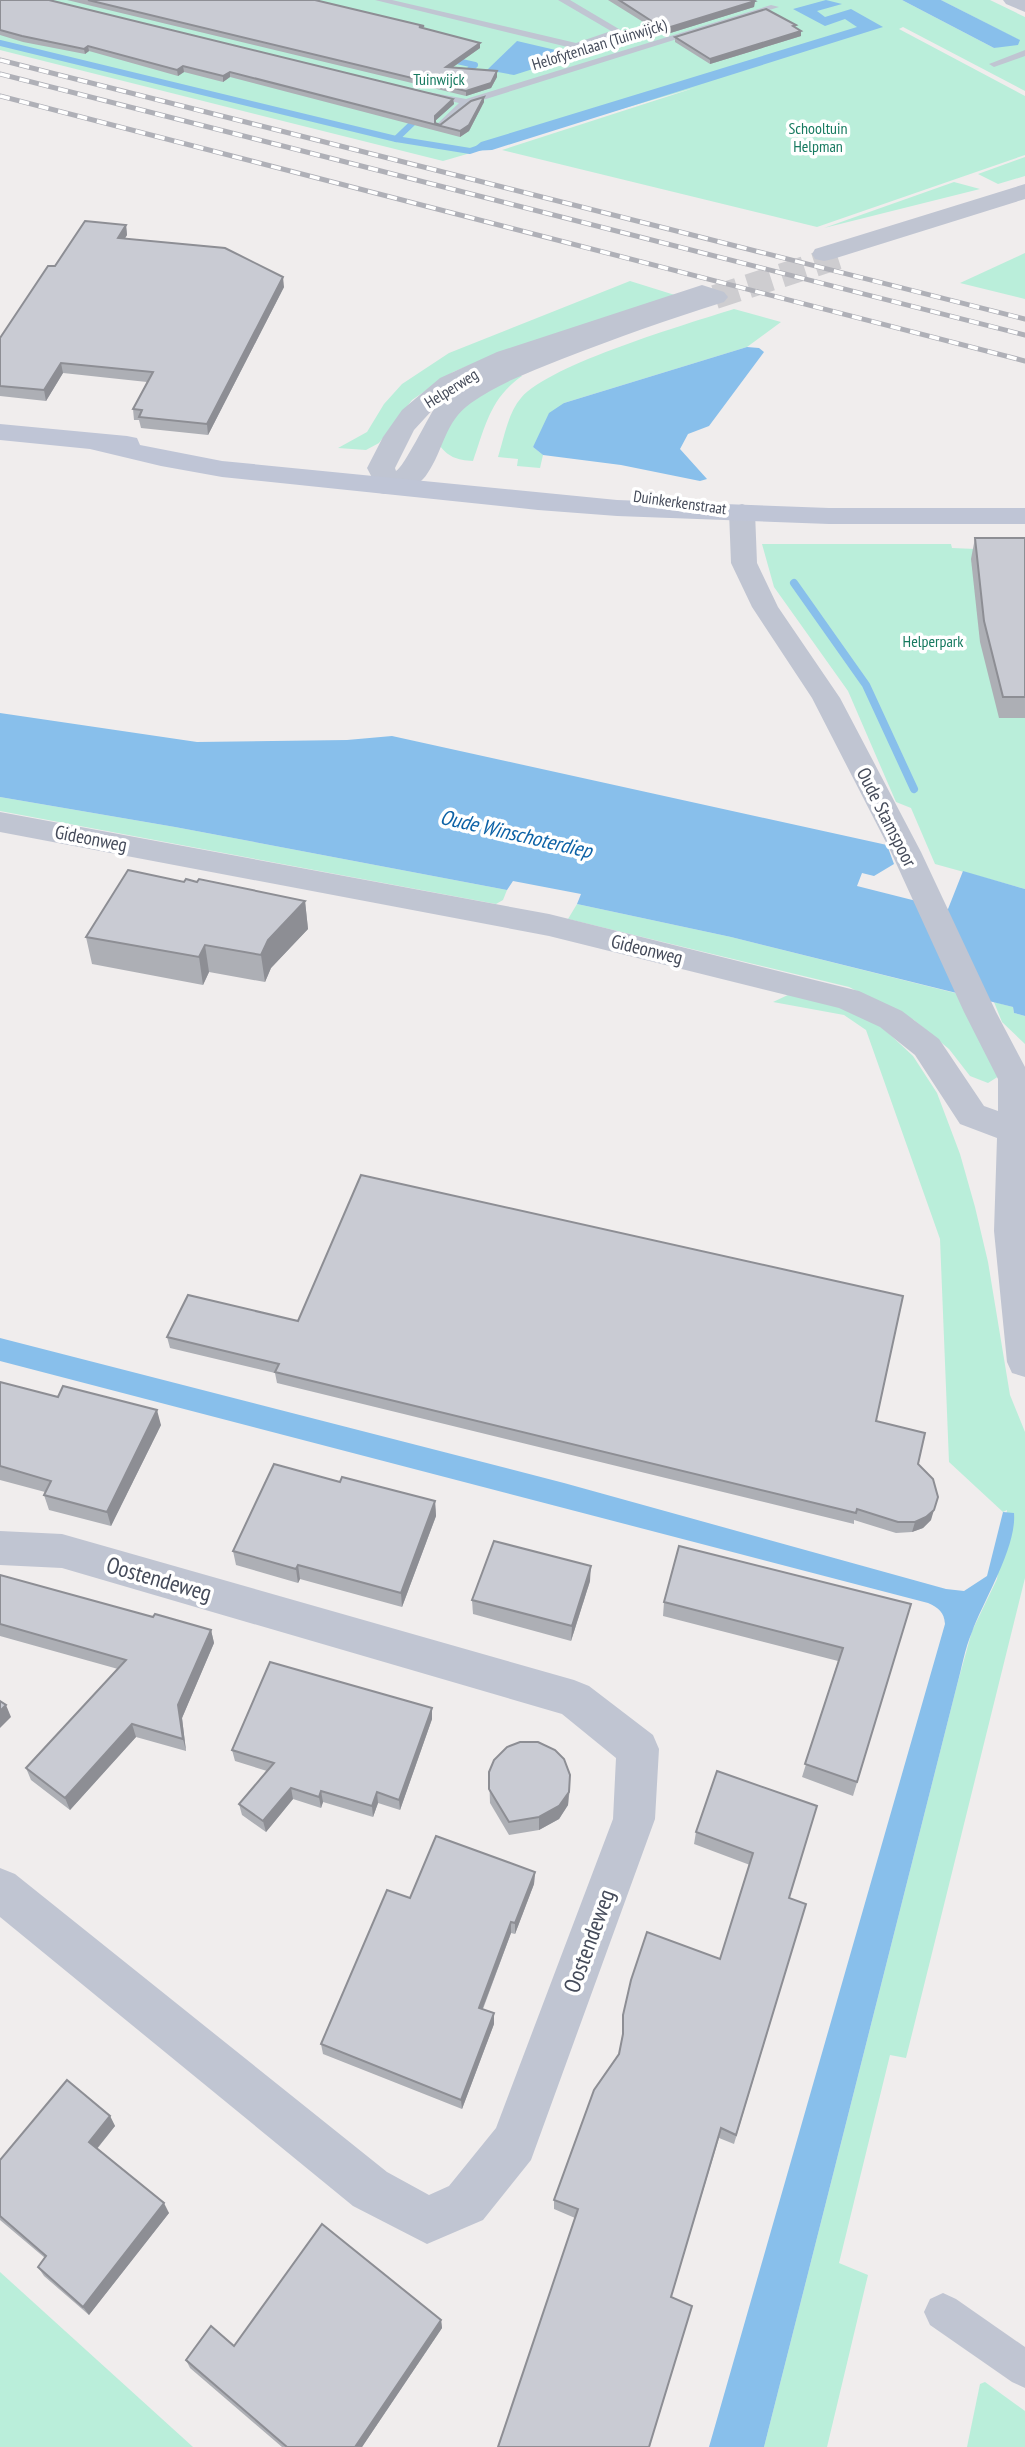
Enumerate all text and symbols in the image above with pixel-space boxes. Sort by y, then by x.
street label: Helofytenlaan (Tuinwijck) [529,14,669,74]
park label: Tuinwijck [413,69,466,89]
park label: Schooltuin Helpman [789,118,847,156]
street label: Helperweg [420,364,482,412]
street label: Duinkerkenstraat [632,486,729,519]
park label: Helperpark [903,631,964,651]
street label: Oude Stamspoor [852,763,923,871]
water label: Oude Winschoterdiep [438,803,596,864]
street label: Gideonweg [53,819,129,857]
street label: Gideonweg [609,929,685,969]
street label: Oostendeweg [103,1550,215,1607]
street label: Oostendeweg [556,1885,621,1997]

